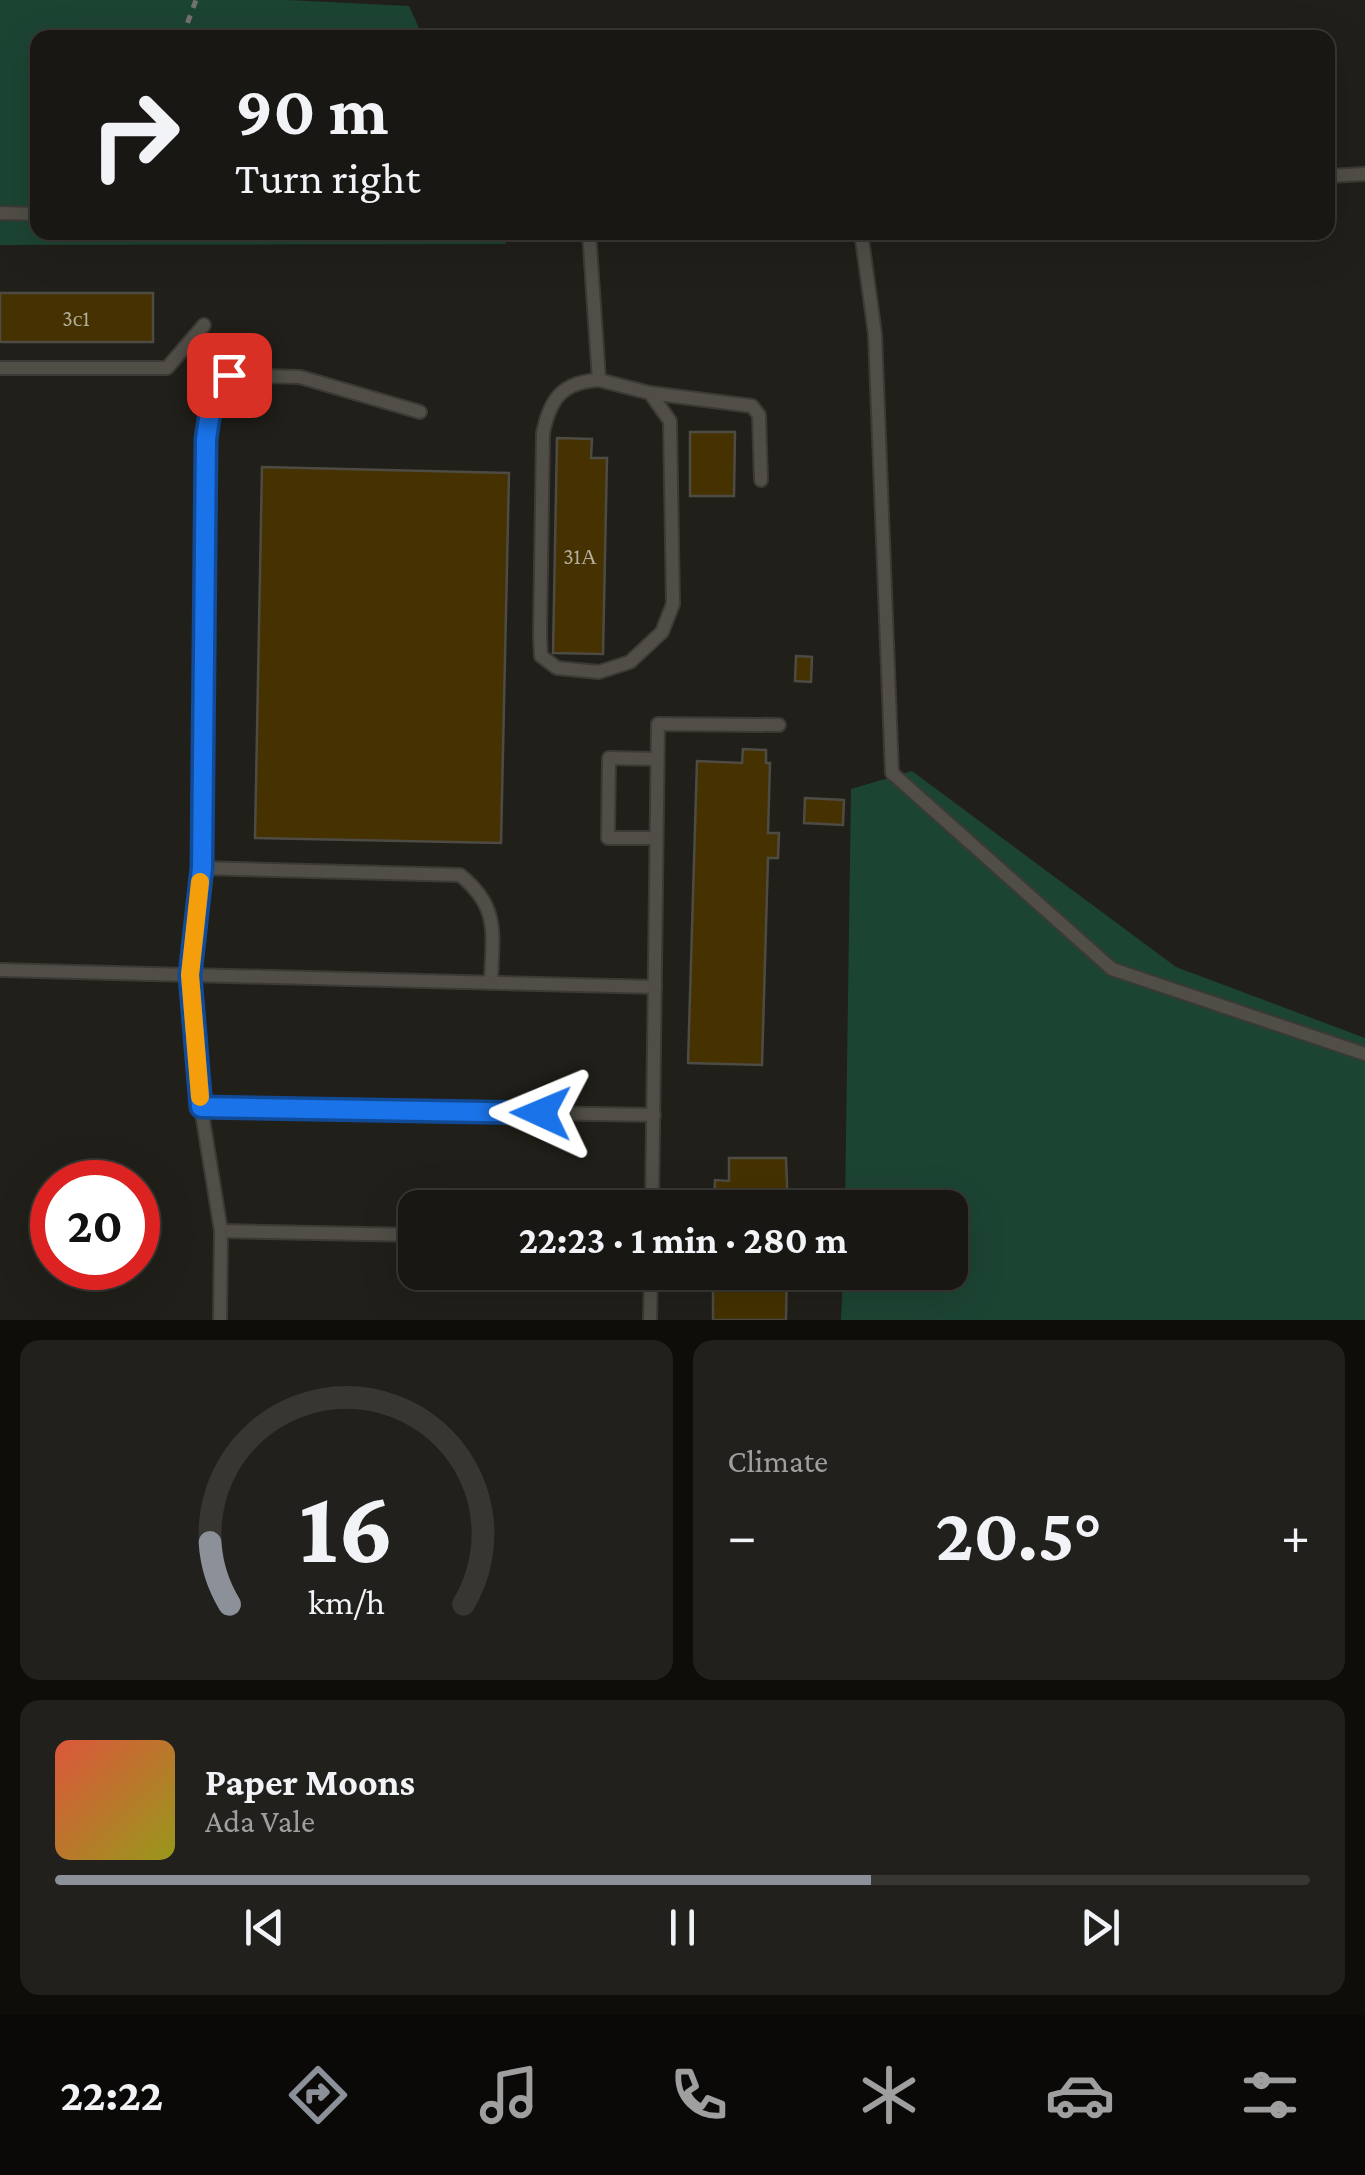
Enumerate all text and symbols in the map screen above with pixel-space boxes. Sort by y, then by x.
icon: right [70,70,200,200]
text: 90 m [235,71,388,149]
text: Turn right [235,153,420,203]
house number: 3с1 [62,306,90,331]
pin [187,333,272,418]
icon: arrive [202,348,257,403]
house number: 31А [563,544,597,569]
position arrow [489,1061,593,1165]
speed limit sign: 20 [30,1160,160,1290]
text: 22:23 · 1 min · 280 m [519,1219,847,1261]
text: Climate [728,1443,828,1479]
text: 16 [298,1469,394,1584]
text: 20.5° [935,1493,1102,1576]
text: − [728,1505,757,1566]
text: + [1281,1505,1310,1566]
text: km/h [308,1582,385,1622]
text: Paper Moons [205,1761,415,1803]
text: Ada Vale [205,1803,315,1839]
icon: previous [237,1900,292,1955]
icon: pause [655,1900,710,1955]
icon: next [1073,1900,1128,1955]
icon: directions [283,2060,353,2130]
icon: music [474,2060,544,2130]
icon: phone [664,2060,734,2130]
icon: climate [854,2060,924,2130]
icon: car [1045,2060,1115,2130]
icon: filters [1235,2060,1305,2130]
text: 22:22 [60,2070,163,2120]

